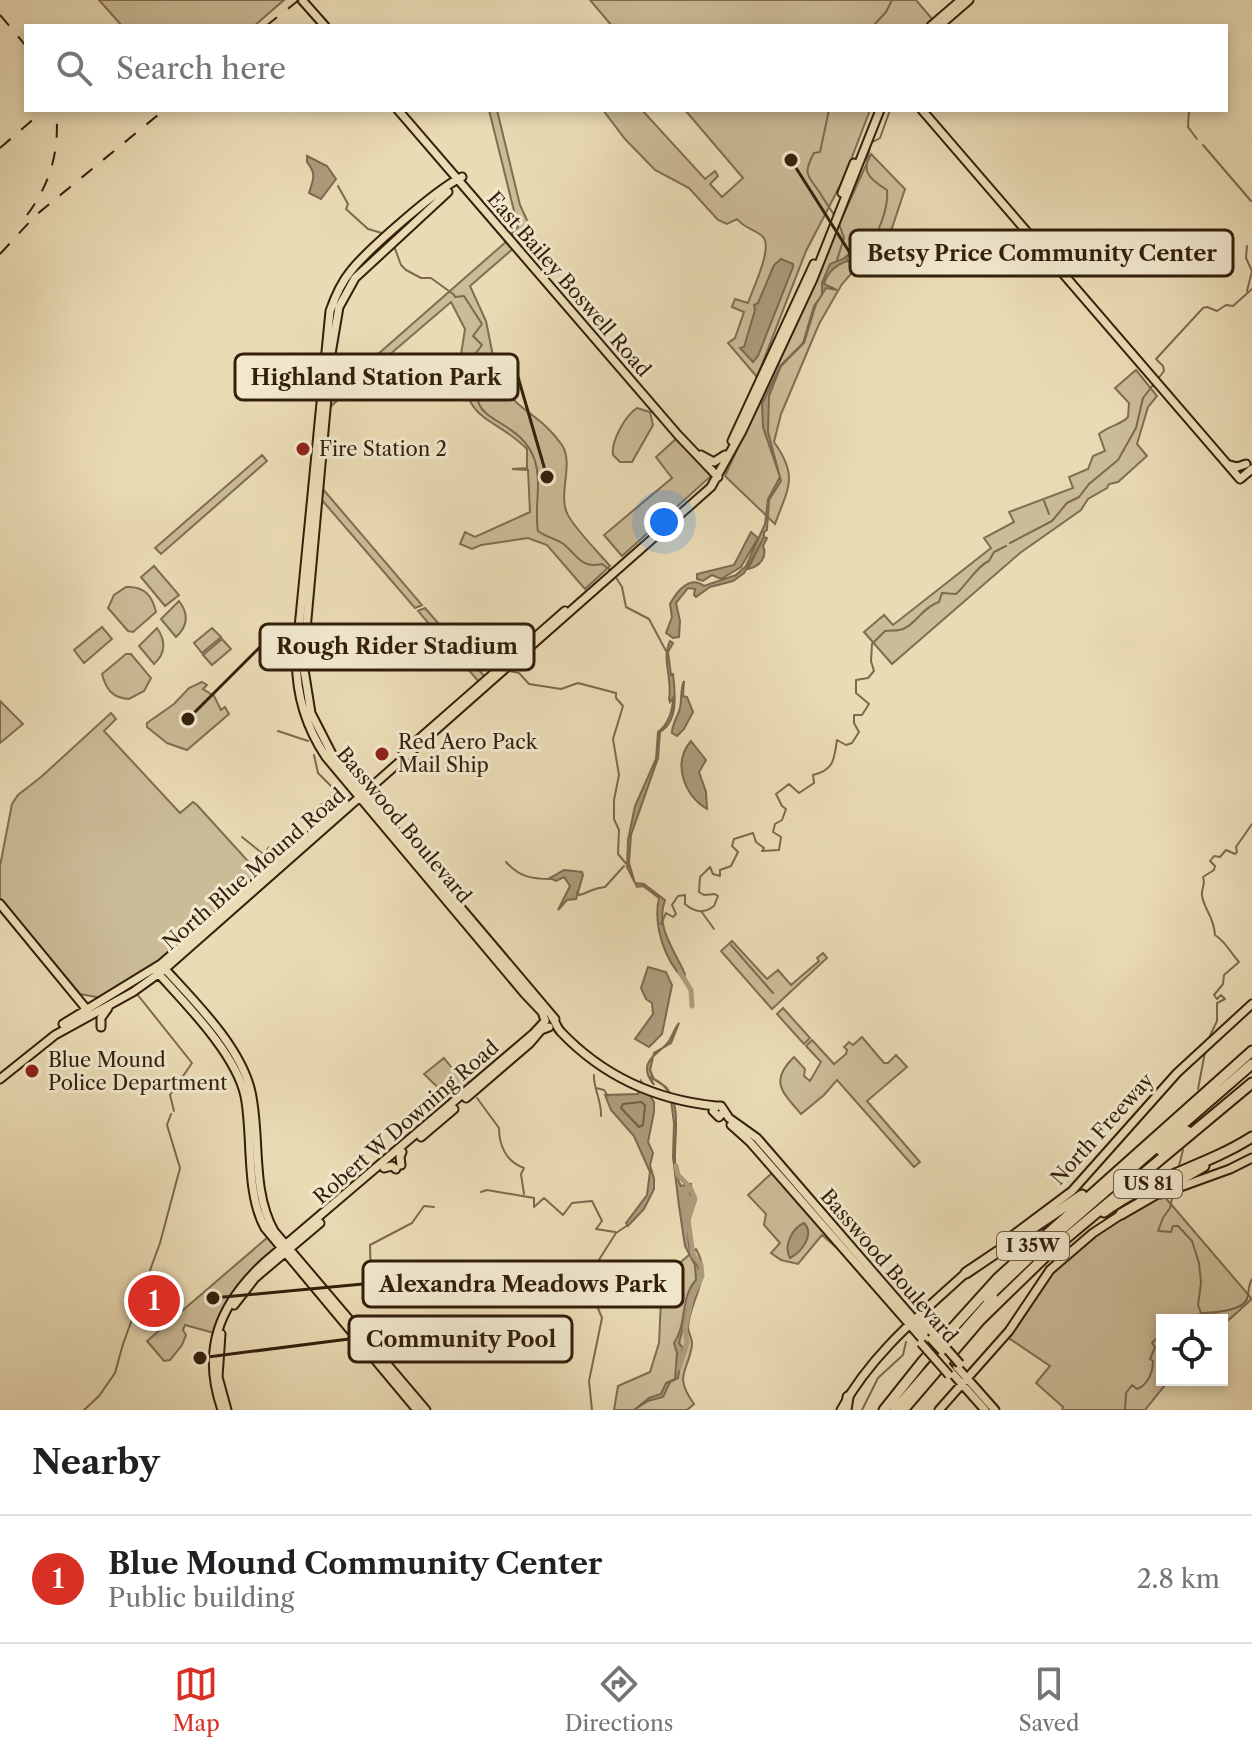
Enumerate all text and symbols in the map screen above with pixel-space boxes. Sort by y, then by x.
search box [24,24,1228,112]
icon: search [52,46,96,90]
text: Search here [116,50,286,87]
street label: East Bailey Boswell Road [482,187,656,381]
callout: Betsy Price Community Center [850,230,1233,276]
text: Betsy Price Community Center [867,240,1217,267]
callout: Highland Station Park [235,354,518,400]
text: Highland Station Park [250,364,502,391]
place label: Fire Station 2 [319,437,447,461]
marker: Fire Station 2 [294,440,312,458]
your location [644,502,684,542]
callout: Rough Rider Stadium [260,624,534,670]
text: Rough Rider Stadium [276,633,518,660]
place label: Red Aero Pack Mail Ship [398,730,539,777]
street label: Basswood Boulevard [332,742,476,908]
marker: Red Aero Pack Mail Ship [373,745,391,763]
street label: North Blue Mound Road [158,783,350,955]
street label: Robert W Downing Road [309,1035,503,1209]
place label: Blue Mound Police Department [48,1048,227,1095]
marker: Blue Mound Police Department [23,1062,41,1080]
street label: North Freeway [1046,1068,1159,1190]
road number: US 81 [1114,1170,1182,1198]
street label: Basswood Boulevard [816,1184,962,1348]
road number: I 35W [997,1232,1069,1260]
callout: Alexandra Meadows Park [363,1261,683,1307]
pin: 1 [128,1271,180,1331]
text: Alexandra Meadows Park [378,1271,668,1298]
map controls [1156,1314,1228,1386]
button: locate [1156,1314,1228,1386]
callout: Community Pool [349,1316,572,1362]
text: Community Pool [366,1326,556,1353]
text: Nearby [32,1441,160,1483]
text: Blue Mound Community Center [108,1545,603,1582]
text: 1 [52,1563,64,1595]
text: 2.8 km [1137,1563,1220,1595]
text: Public building [108,1582,294,1614]
tab: Map [172,1662,220,1737]
tab: Directions [565,1662,673,1737]
tab: Saved [1018,1662,1079,1737]

